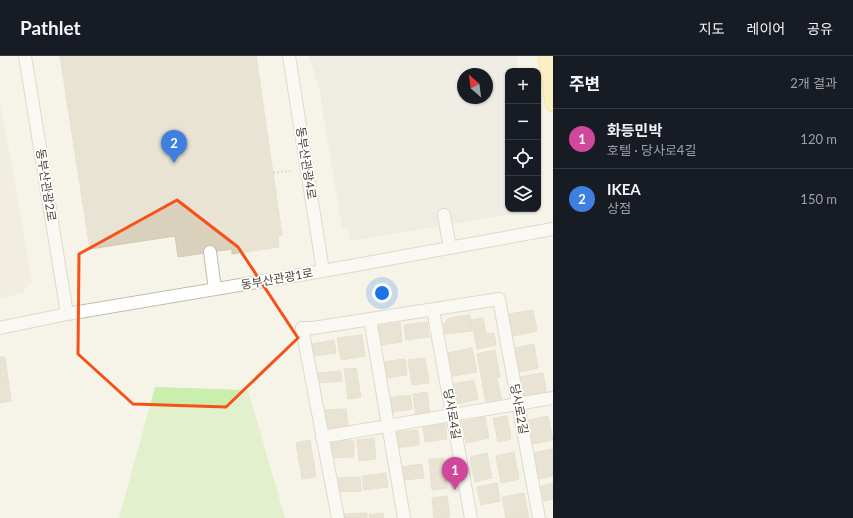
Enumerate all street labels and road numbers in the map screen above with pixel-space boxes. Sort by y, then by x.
street label: 동부산관광4로 [293,126,320,200]
street label: 동부산관광2로 [33,148,60,222]
street label: 동부산관광1로 [240,265,314,292]
street label: 당사로2길 [507,382,532,435]
street label: 당사로4길 [441,387,464,440]

